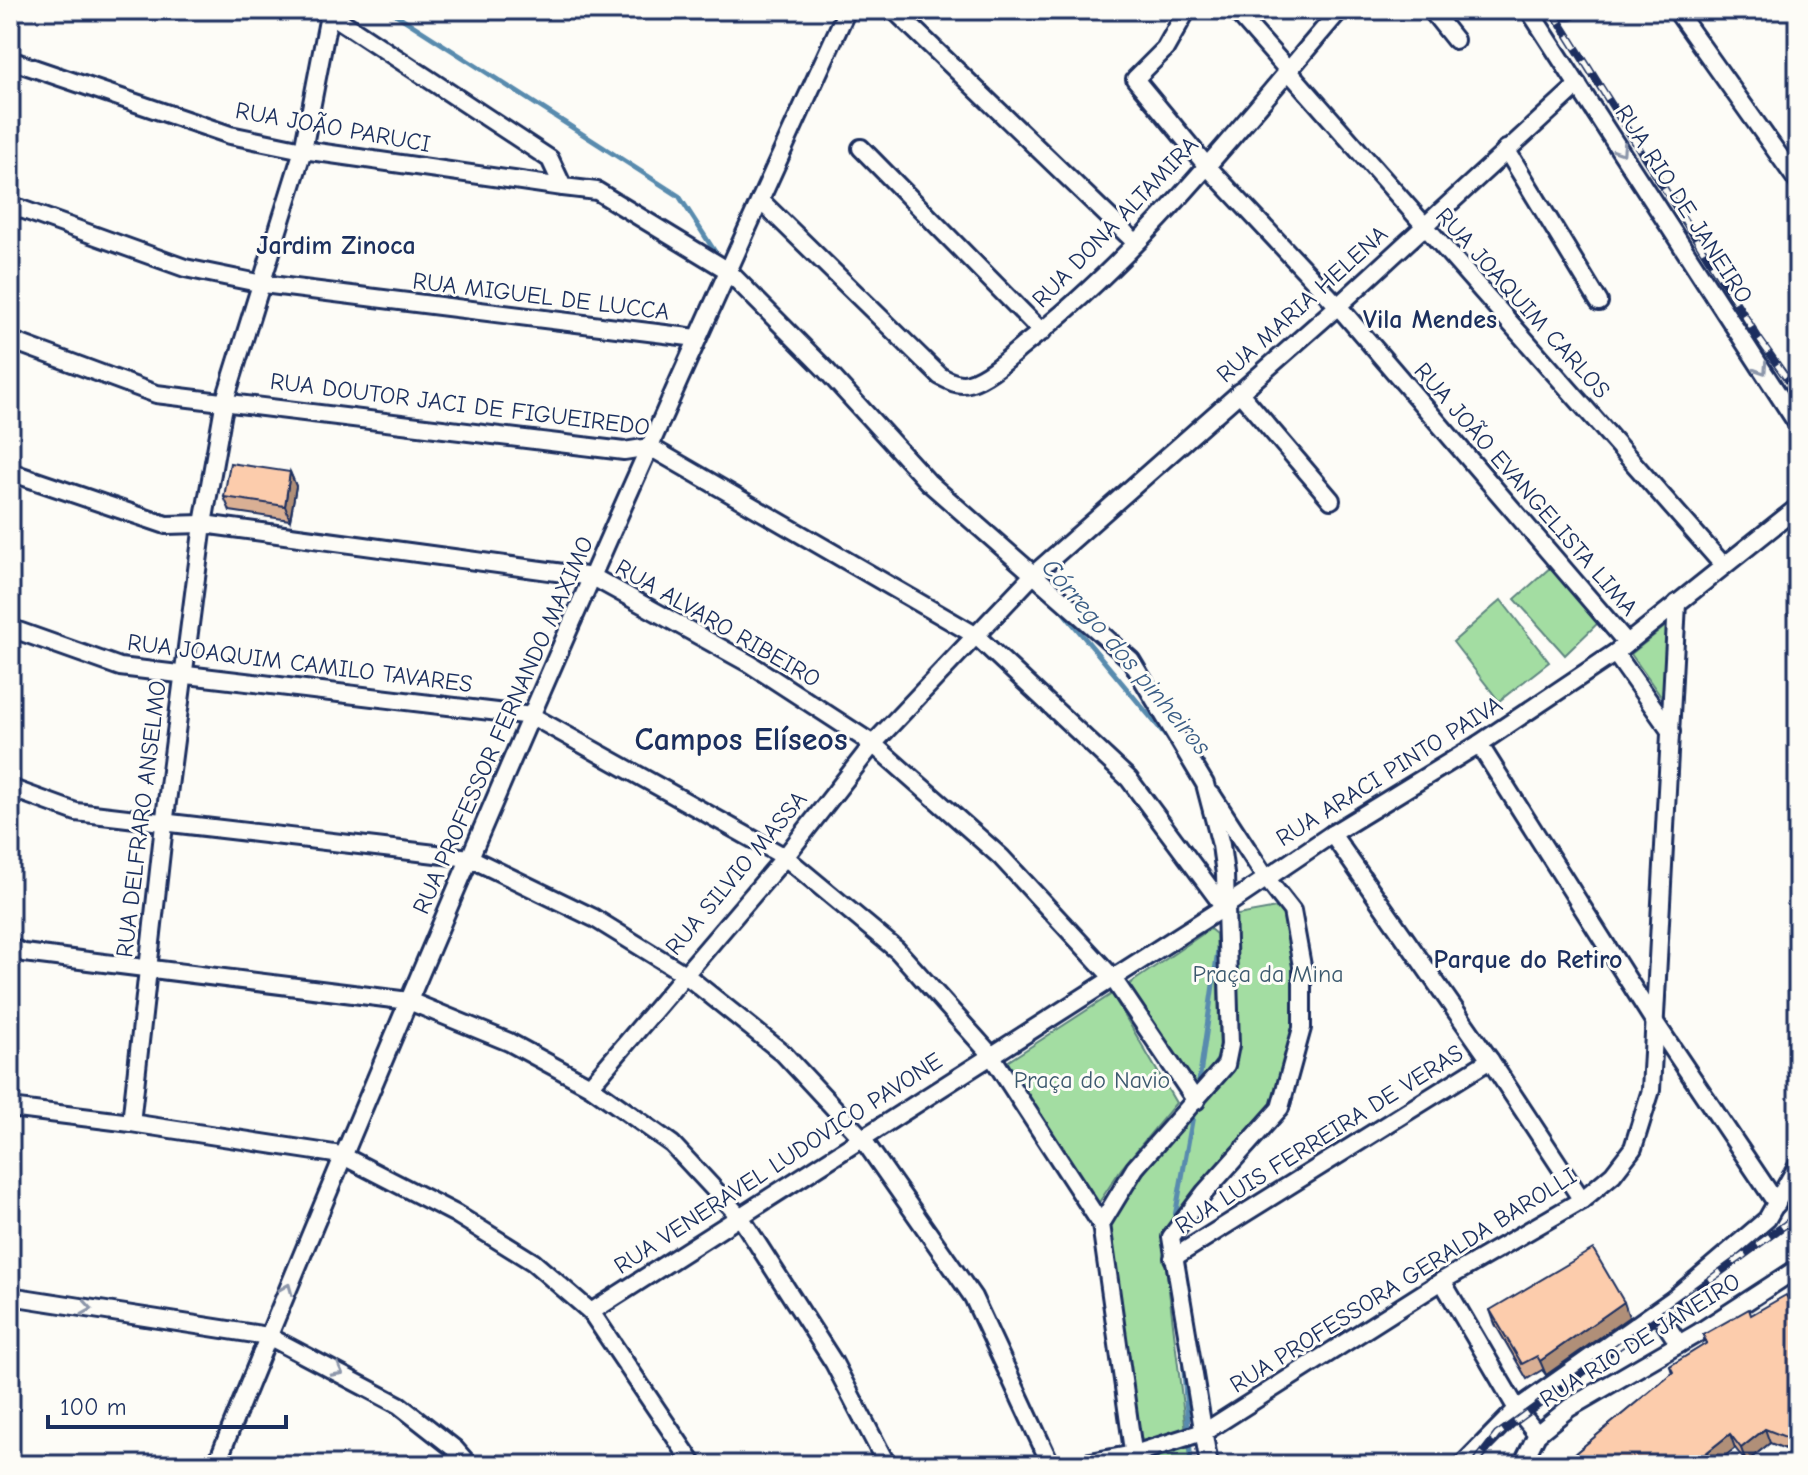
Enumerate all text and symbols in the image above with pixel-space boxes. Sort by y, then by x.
street label: RUA JOÃO PARUCI [233,96,433,158]
street label: RUA RIO DE JANEIRO [1609,100,1759,308]
street label: RUA DONA ALTAMIRA [1026,131,1204,313]
one-way arrow [1611,141,1626,156]
street label: RUA JOAQUIM CARLOS [1430,202,1616,404]
street label: RUA MARIA HELENA [1211,220,1393,388]
district label: Jardim Zinoca [256,231,416,261]
street label: RUA MIGUEL DE LUCCA [411,266,671,326]
district label: Vila Mendes [1363,305,1497,335]
street label: RUA JOÃO EVANGELISTA LIMA [1409,357,1644,621]
one-way arrow [1752,360,1767,374]
street label: RUA DOUTOR JACI DE FIGUEIREDO [268,367,652,441]
street label: RUA PROFESSOR FERNANDO MAXIMO [407,532,599,918]
street label: RUA ALVARO RIBEIRO [611,553,825,693]
water label: Córrego dos pinheiros [1035,553,1217,761]
street label: RUA JOAQUIM CAMILO TAVARES [126,628,474,698]
street label: RUA DELFRARO ANSELMO [110,679,172,959]
street label: RUA ARACI PINTO PAIVA [1271,690,1507,852]
district label: Campos Elíseos [635,721,848,758]
street label: RUA SILVIO MASSA [659,785,813,960]
district label: Parque do Retiro [1433,945,1623,975]
park label: Praça da Mina [1192,960,1344,988]
street label: RUA LUIS FERREIRA DE VERAS [1170,1038,1468,1240]
street label: RUA VENERAVEL LUDOVICO PAVONE [609,1046,947,1280]
park label: Praça do Navio [1014,1066,1170,1094]
street label: RUA PROFESSORA GERALDA BAROLLI [1225,1161,1581,1399]
street label: RUA RIO DE JANEIRO [1535,1267,1745,1413]
one-way arrow [277,1283,294,1297]
one-way arrow [80,1299,94,1316]
one-way arrow [329,1362,344,1377]
scale bar [48,1379,286,1429]
text: 100 m [60,1393,127,1421]

